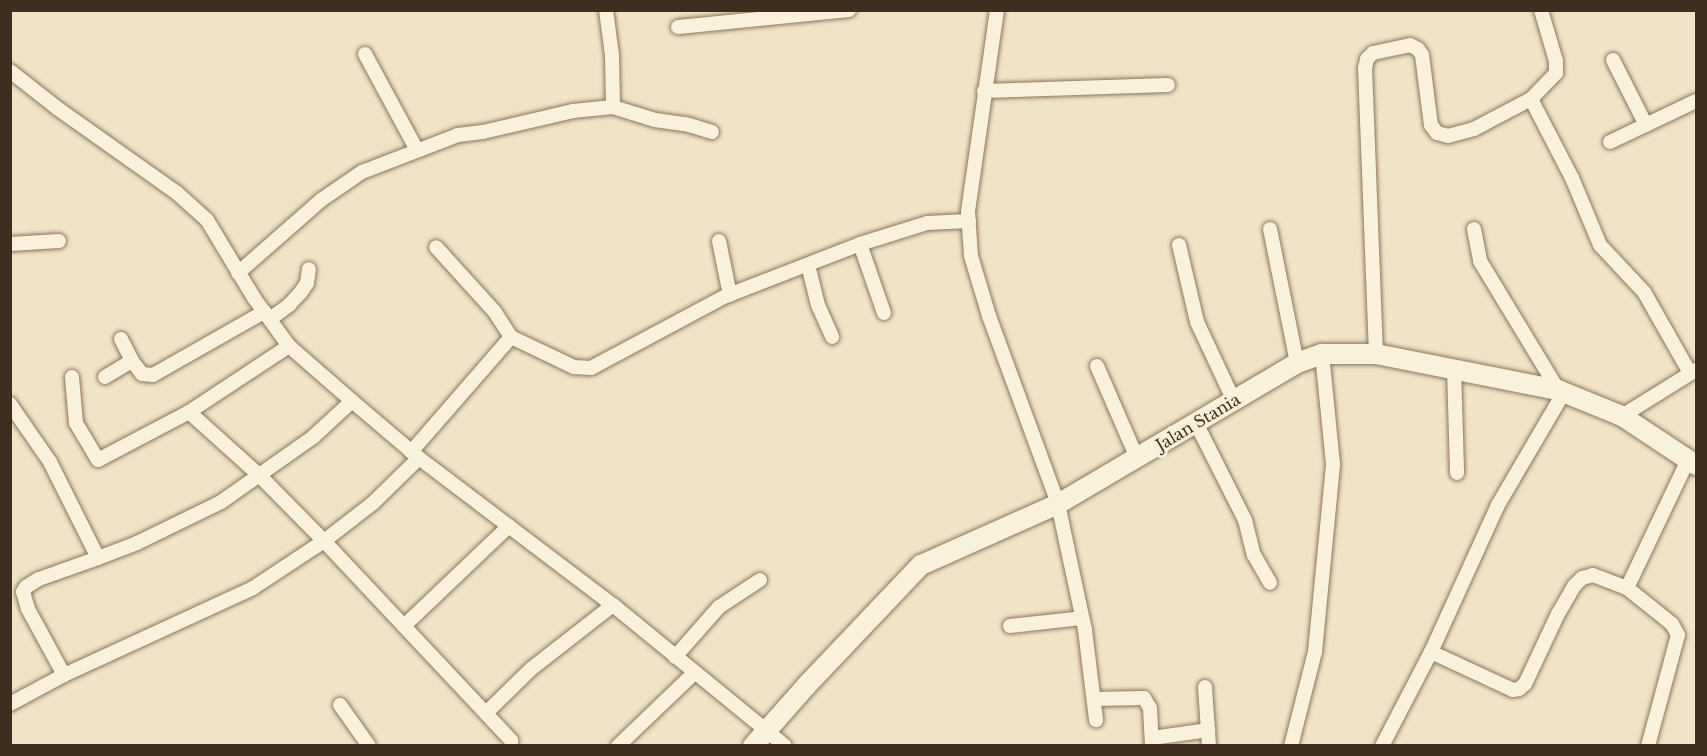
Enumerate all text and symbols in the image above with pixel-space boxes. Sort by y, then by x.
street label: Jalan Stania [1152,389,1244,455]

